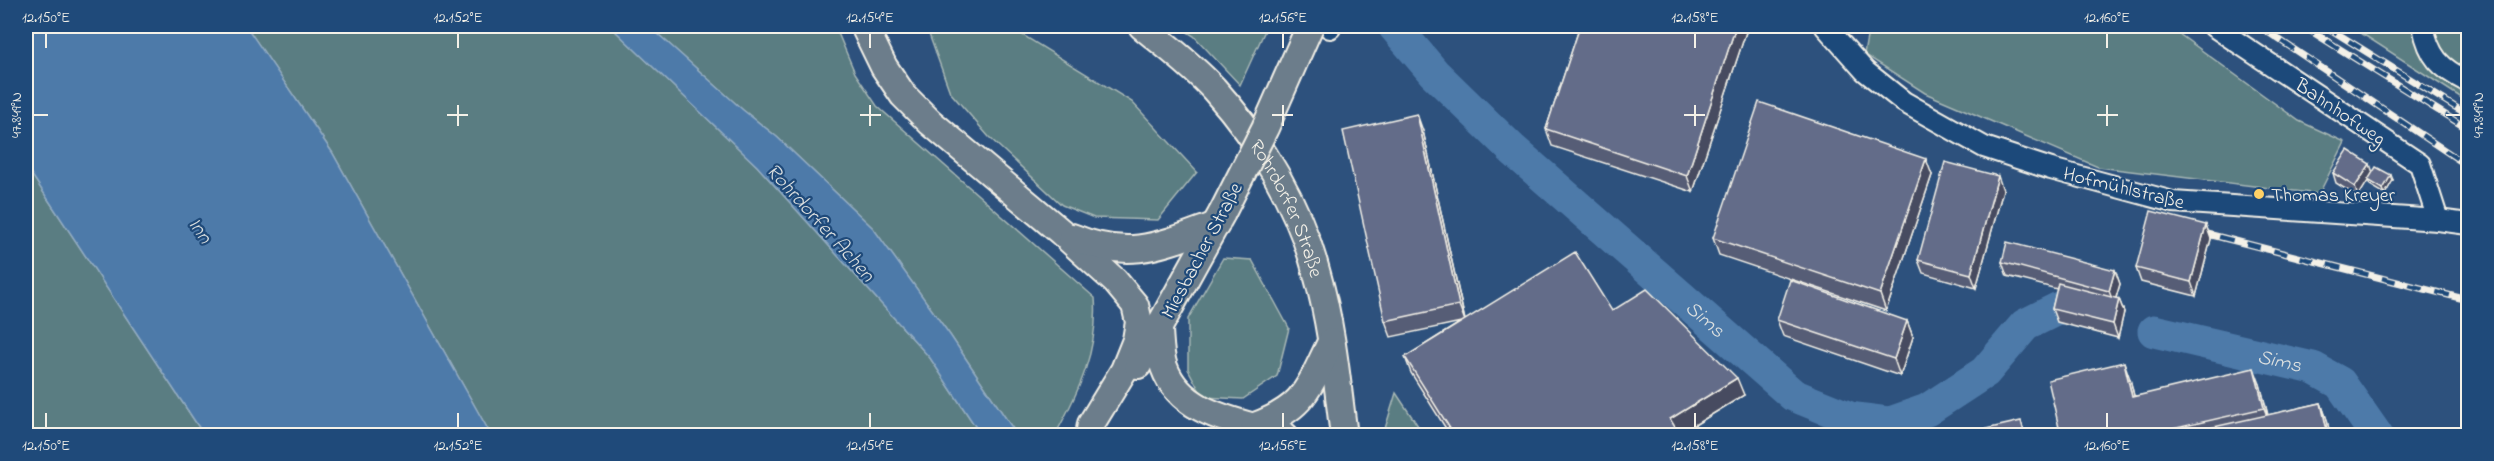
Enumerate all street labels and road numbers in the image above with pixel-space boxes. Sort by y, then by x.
street label: Bahnhofweg [2287,71,2391,155]
street label: Rohrdorfer Straße [1241,134,1329,281]
street label: Hofmühlstraße [2060,160,2187,218]
street label: Miesbacher Straße [1155,178,1251,325]

